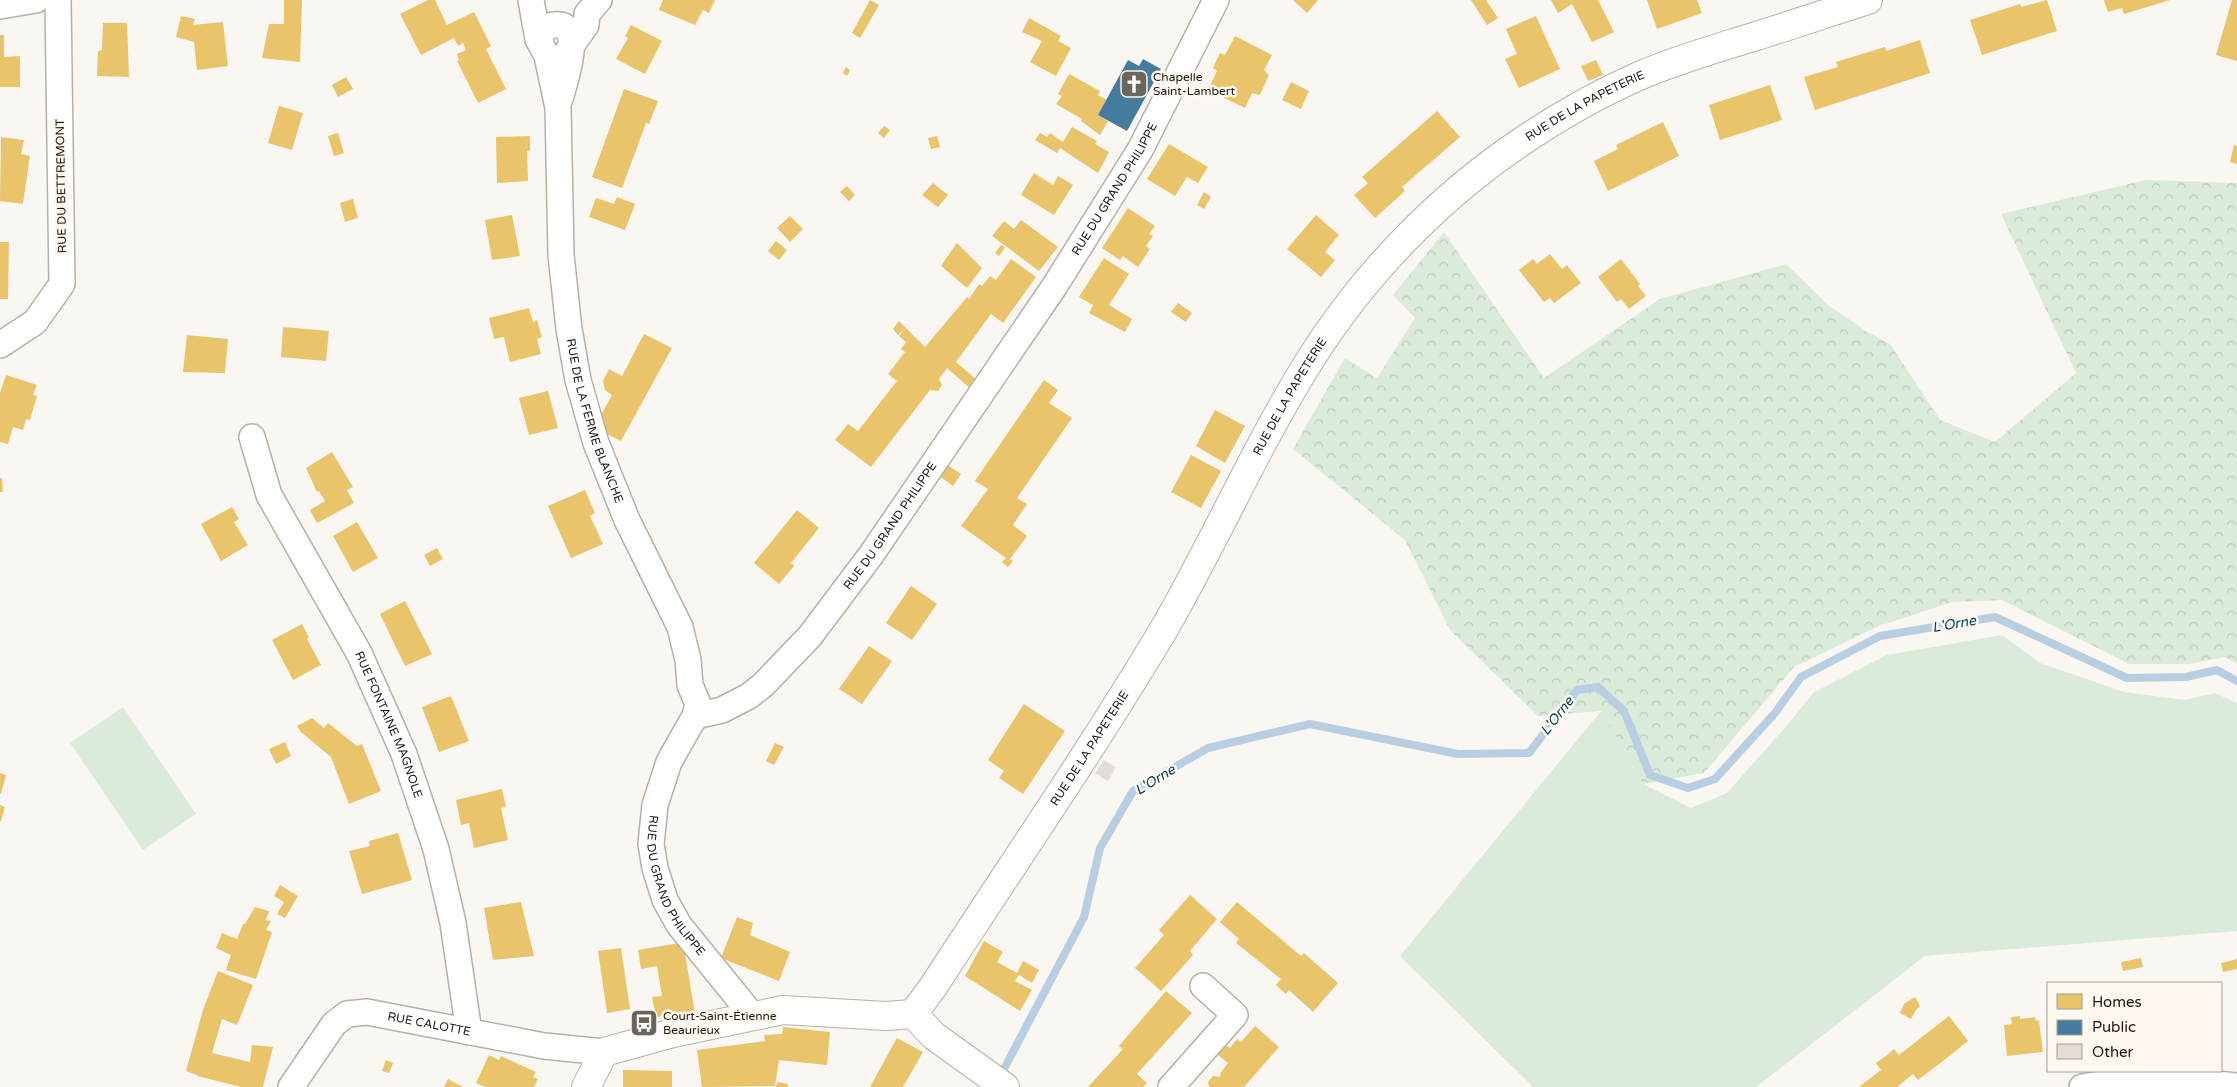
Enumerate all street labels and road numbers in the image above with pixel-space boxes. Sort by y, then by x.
street label: RUE DE LA PAPETERIE [1523,67,1647,144]
street label: RUE DU BETTREMONT [53,118,69,253]
street label: RUE DU GRAND PHILIPPE [1069,120,1160,258]
street label: RUE DE LA PAPETERIE [1250,335,1330,458]
street label: RUE DE LA FERME BLANCHE [564,337,627,505]
street label: RUE DU GRAND PHILIPPE [840,459,940,592]
street label: RUE FONTAINE MAGNOLE [352,649,425,800]
street label: RUE DE LA PAPETERIE [1047,688,1132,808]
street label: RUE DU GRAND PHILIPPE [644,815,708,959]
street label: RUE CALOTTE [386,1009,472,1039]

